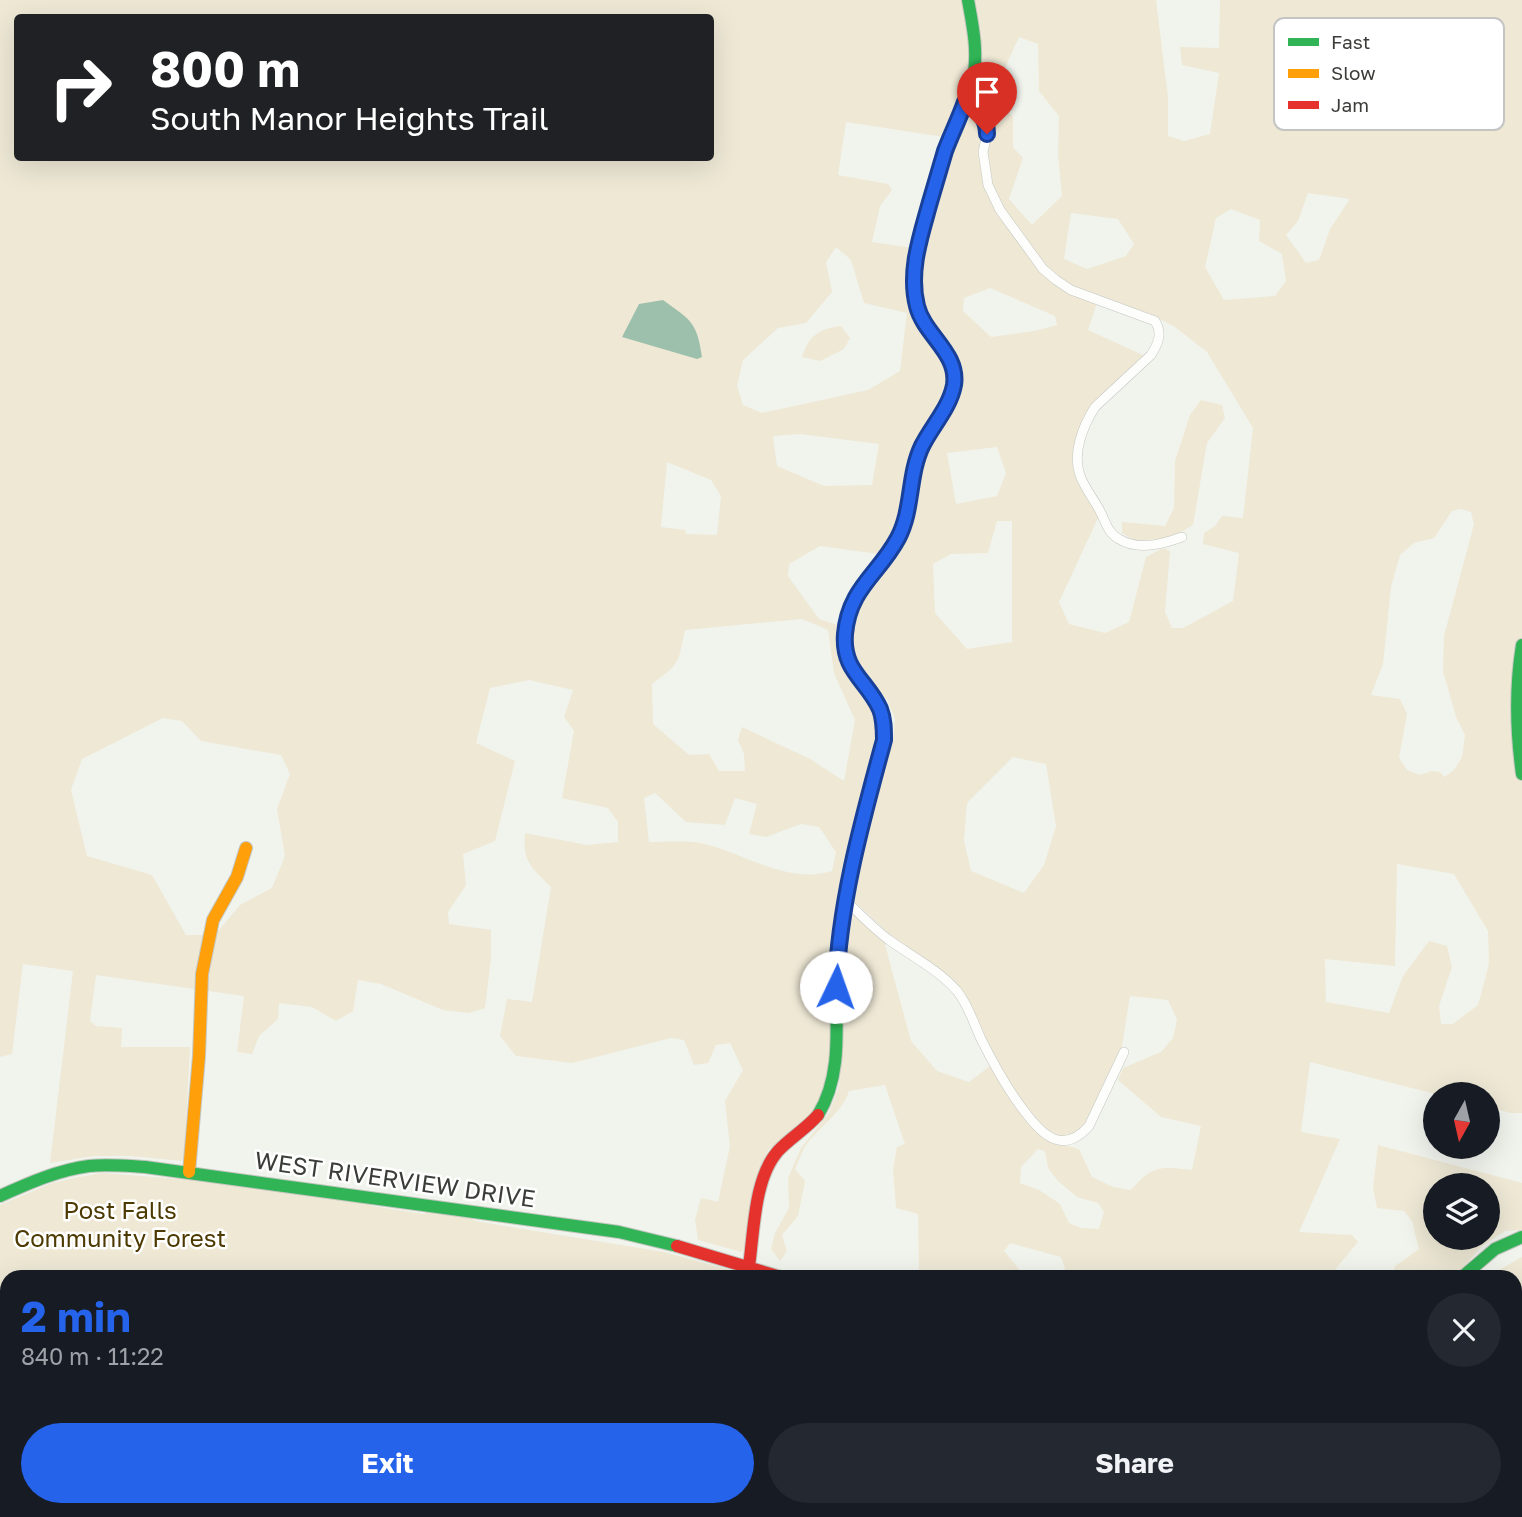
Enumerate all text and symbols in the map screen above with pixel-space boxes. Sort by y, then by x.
legend [1274,18,1504,130]
text: Fast [1331,30,1370,53]
text: 800 m [150,39,300,98]
icon: right [35,42,126,133]
text: Slow [1331,61,1376,84]
pin [957,62,1017,134]
icon: arrive [968,73,1006,111]
text: Jam [1331,93,1369,116]
text: South Manor Heights Trail [150,99,549,137]
position arrow [799,950,873,1024]
north arrow [1423,1082,1500,1158]
map controls [1423,1082,1500,1250]
street label: WEST RIVERVIEW DRIVE [253,1144,537,1213]
button: layers [1423,1173,1500,1250]
park label: Post Falls Community Forest [14,1195,226,1252]
text: 2 min [21,1291,131,1341]
button: close [1427,1293,1501,1367]
text: 840 m · 11:22 [21,1342,164,1370]
button: Exit [21,1423,754,1503]
button: Share [768,1423,1501,1503]

